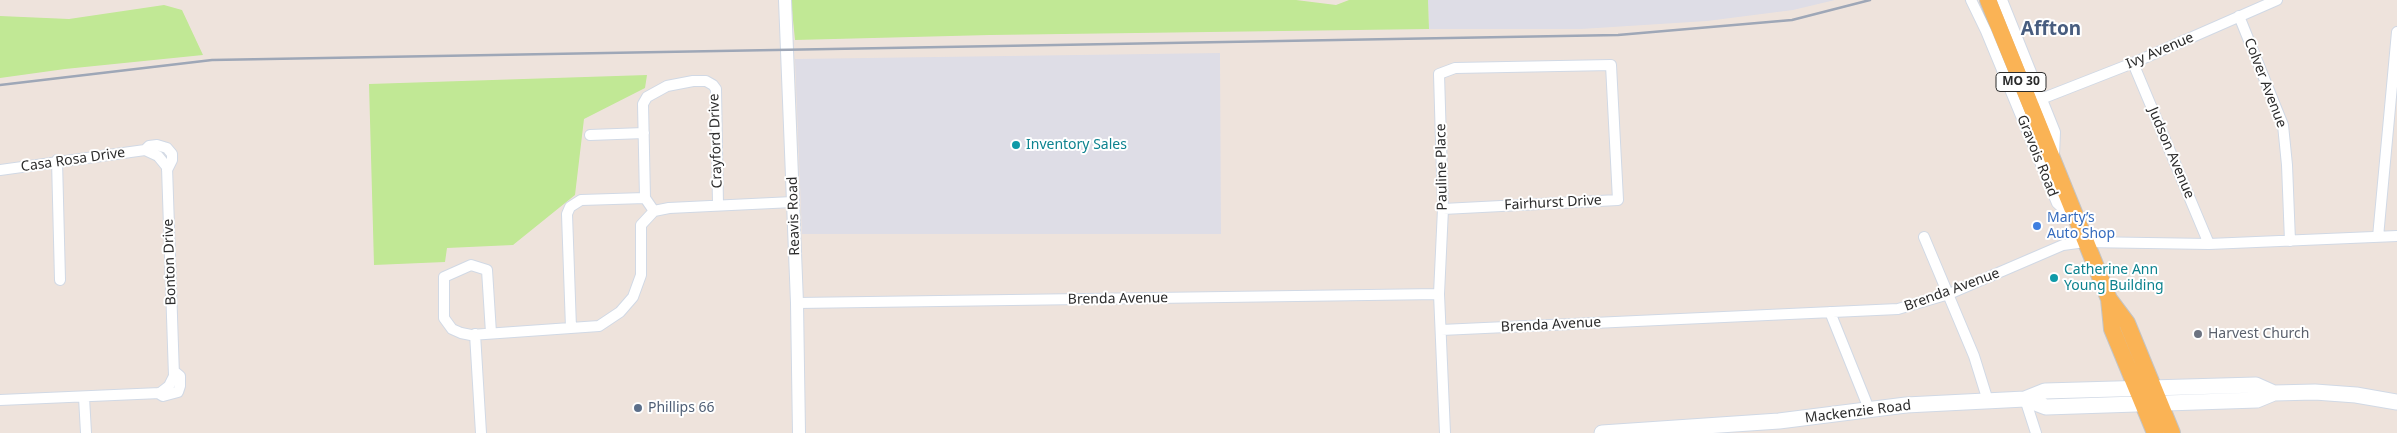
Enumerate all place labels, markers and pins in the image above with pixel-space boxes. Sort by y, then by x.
place label: Inventory Sales [1026,137,1127,153]
marker: Inventory Sales [1010,139,1022,151]
place label: Marty’s Auto Shop [2047,210,2115,242]
marker: Marty’s Auto Shop [2031,220,2043,232]
place label: Catherine Ann Young Building [2064,262,2164,294]
marker: Catherine Ann Young Building [2048,272,2060,284]
place label: Harvest Church [2208,326,2309,342]
marker: Harvest Church [2192,328,2204,340]
place label: Phillips 66 [648,400,715,416]
marker: Phillips 66 [632,402,644,414]

